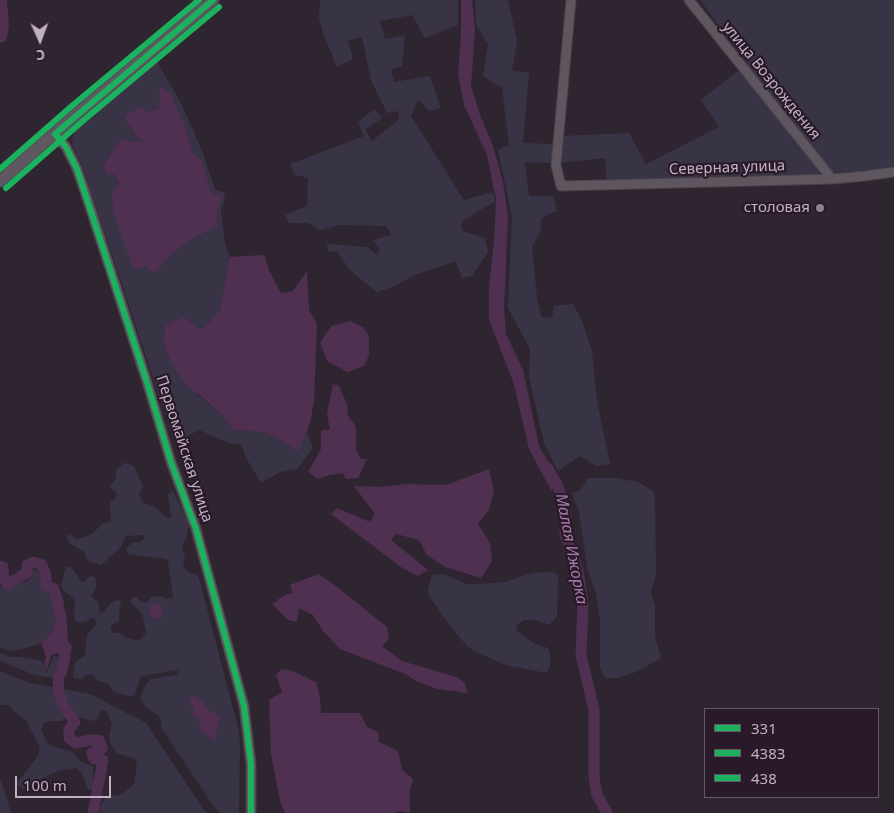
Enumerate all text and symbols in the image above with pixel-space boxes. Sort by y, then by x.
north arrow [15,15,65,65]
street label: улица Возрождения [718,19,824,143]
text: С [36,46,45,65]
street label: Северная улица [669,157,785,179]
place label: столовая [744,199,810,217]
marker: столовая [814,202,826,214]
street label: Первомайская улица [152,373,216,525]
water label: Малая Ижорка [551,492,591,606]
legend [704,708,879,798]
text: 331 [751,718,777,738]
text: 438З [751,743,785,763]
scale bar [18,766,114,798]
text: 438 [751,768,777,788]
text: 100 m [23,775,67,795]

